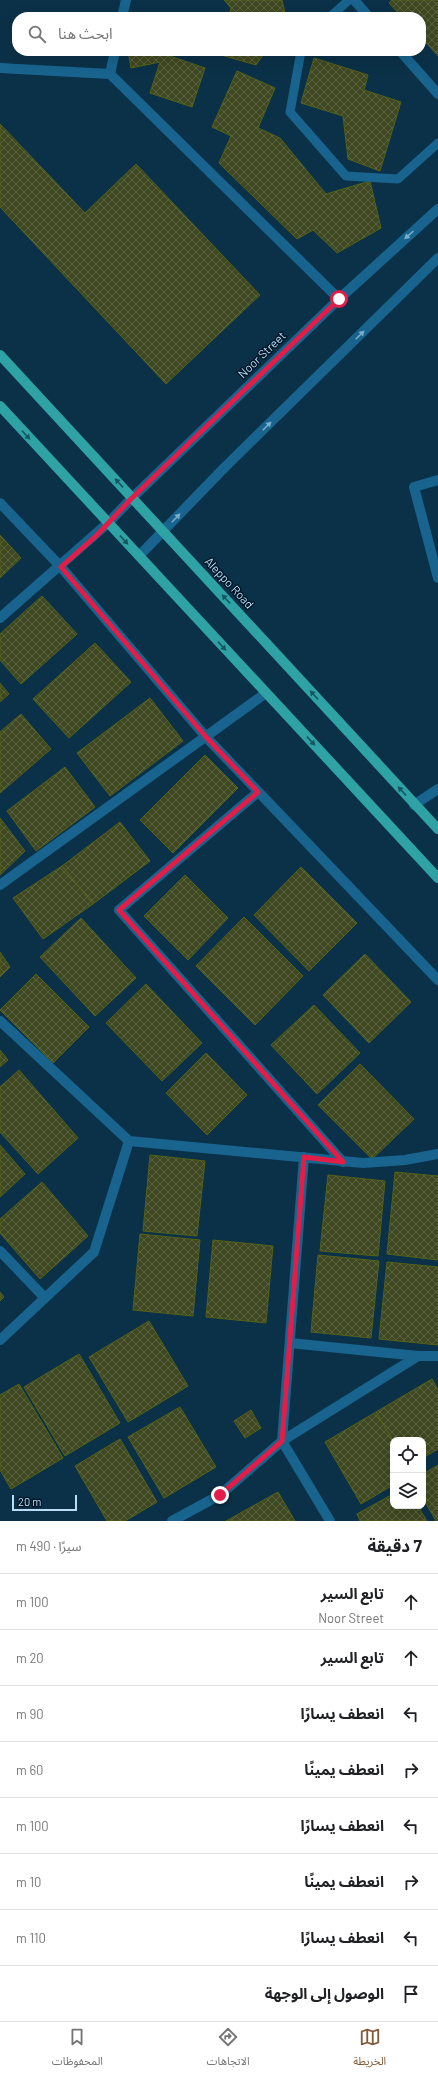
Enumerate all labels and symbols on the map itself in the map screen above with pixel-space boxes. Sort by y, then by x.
one-way arrow [404,231,414,240]
route start [330,290,348,308]
street label: Noor Street [235,328,288,380]
one-way arrow [355,330,365,339]
one-way arrow [262,421,272,431]
one-way arrow [22,430,31,440]
one-way arrow [114,478,124,488]
one-way arrow [171,513,180,523]
one-way arrow [120,535,129,546]
street label: Aleppo Road [202,554,257,611]
one-way arrow [221,594,231,604]
one-way arrow [218,641,227,651]
one-way arrow [309,690,318,700]
one-way arrow [306,736,315,746]
one-way arrow [397,786,406,796]
route end [211,1486,229,1504]
scale bar [12,1493,77,1512]

